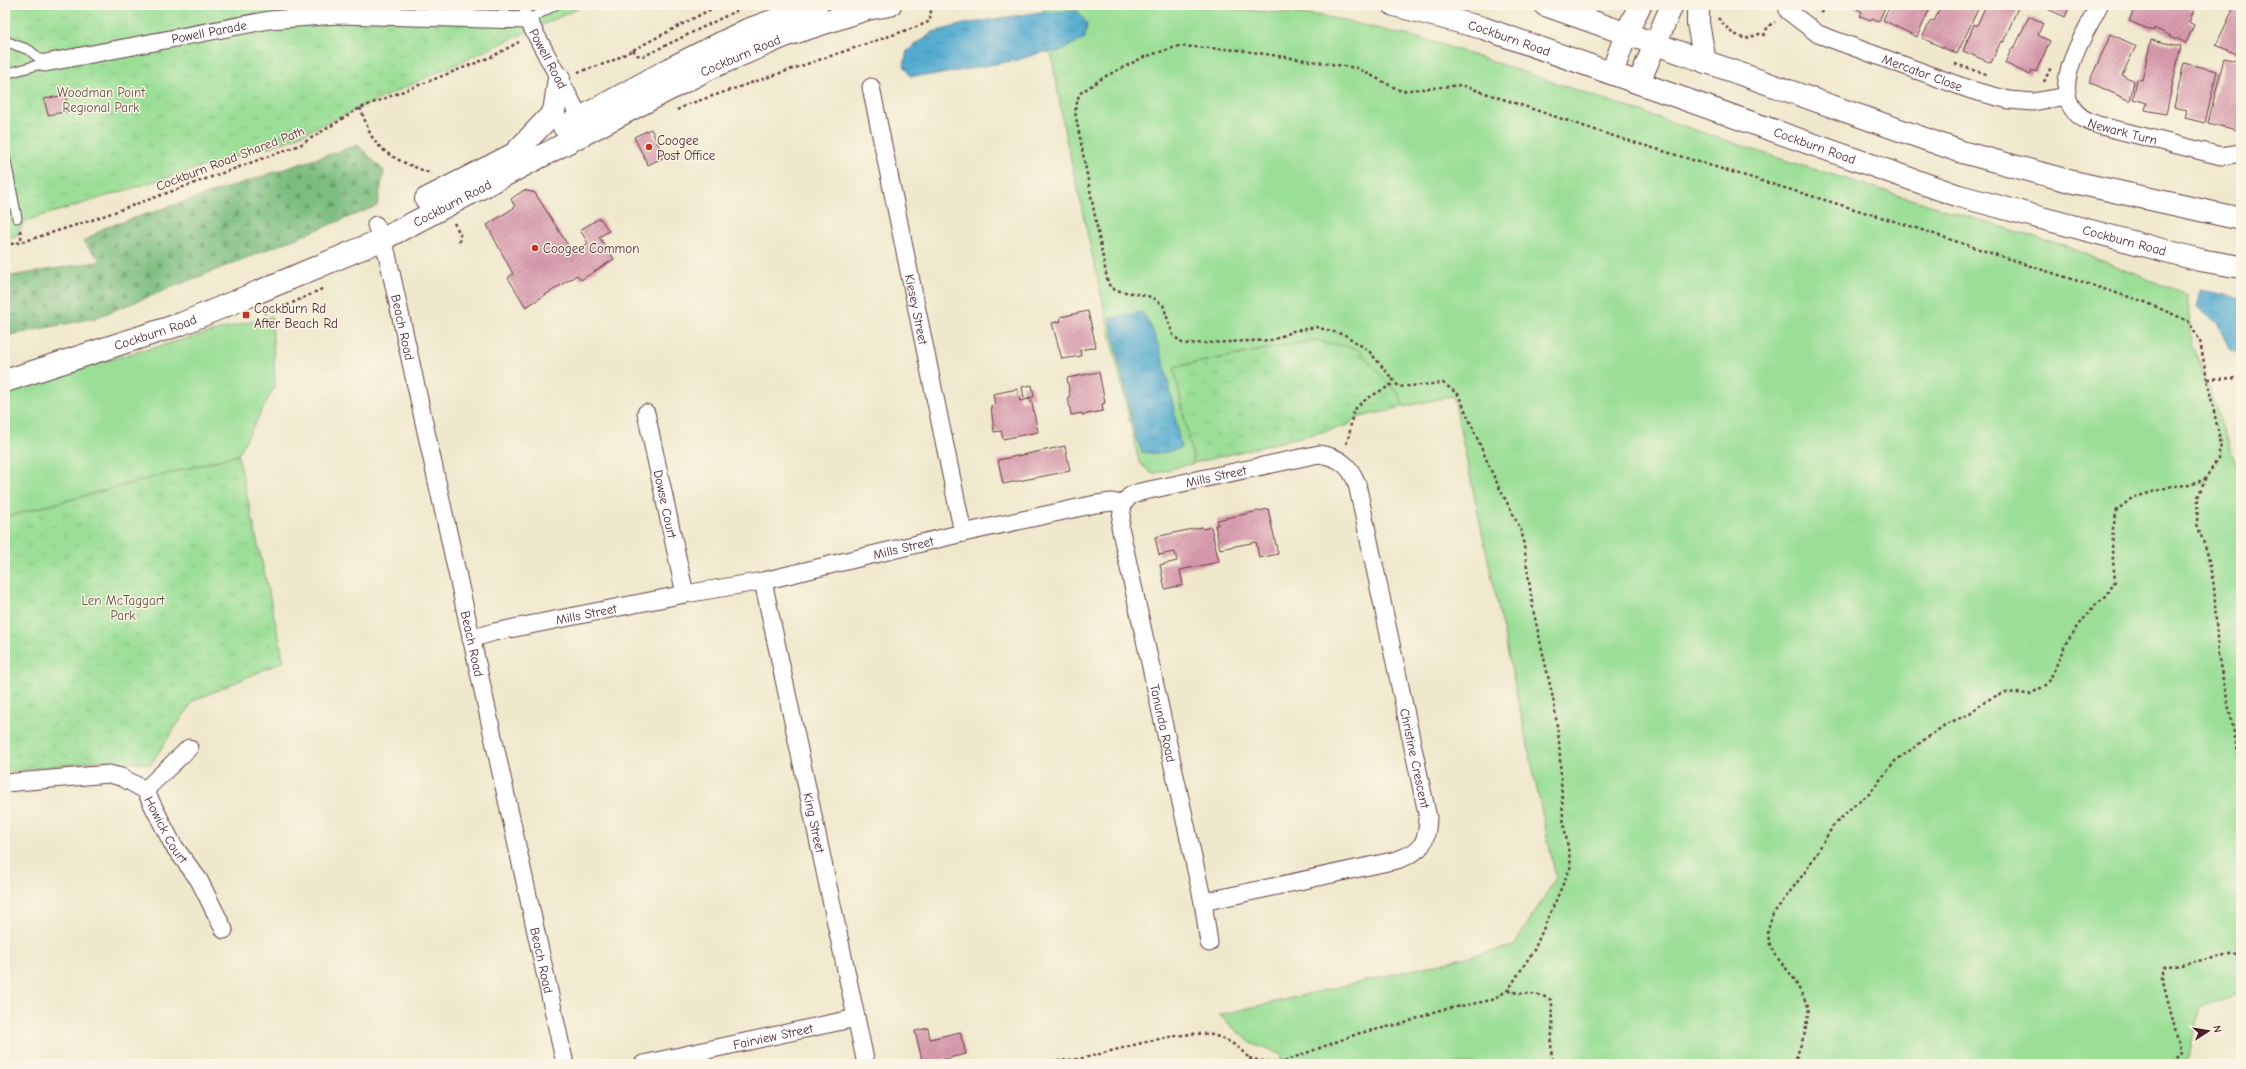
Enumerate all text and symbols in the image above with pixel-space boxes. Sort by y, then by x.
street label: Powell Parade [170,17,248,47]
street label: Cockburn Road [1467,18,1552,59]
street label: Powell Road [526,26,570,91]
street label: Cockburn Road [698,32,783,80]
street label: Mercator Close [1880,51,1965,94]
park label: Woodman Point Regional Park [57,85,146,115]
street label: Newark Turn [2086,115,2159,148]
street label: Cockburn Road Shared Path [154,123,307,194]
street label: Cockburn Road [1772,124,1858,167]
place label: Coogee Post Office [657,133,716,163]
marker: Coogee Post Office [644,142,654,152]
street label: Cockburn Road [411,177,494,230]
street label: Cockburn Road [2081,222,2168,259]
place label: Coogee Common [543,241,639,256]
marker: Coogee Common [530,243,540,253]
street label: Kiesey Street [902,273,931,347]
street label: Beach Road [388,293,417,362]
place label: Cockburn Rd After Beach Rd [254,301,338,331]
marker: Cockburn Rd After Beach Rd [241,310,251,320]
street label: Cockburn Road [112,311,199,353]
street label: Mills Street [1184,462,1249,490]
street label: Dowse Court [650,469,680,541]
street label: Mills Street [871,533,936,562]
park label: Len McTaggart Park [81,593,166,623]
street label: Mills Street [554,601,619,628]
street label: Beach Road [458,609,487,678]
street label: Tanunda Road [1147,683,1179,764]
street label: Christine Crescent [1397,707,1433,811]
street label: King Street [800,791,828,855]
street label: Howick Court [141,794,192,867]
street label: Beach Road [527,926,556,995]
north arrow [2188,1011,2228,1051]
street label: Fairview Street [732,1020,816,1052]
text: N [2210,1024,2224,1034]

